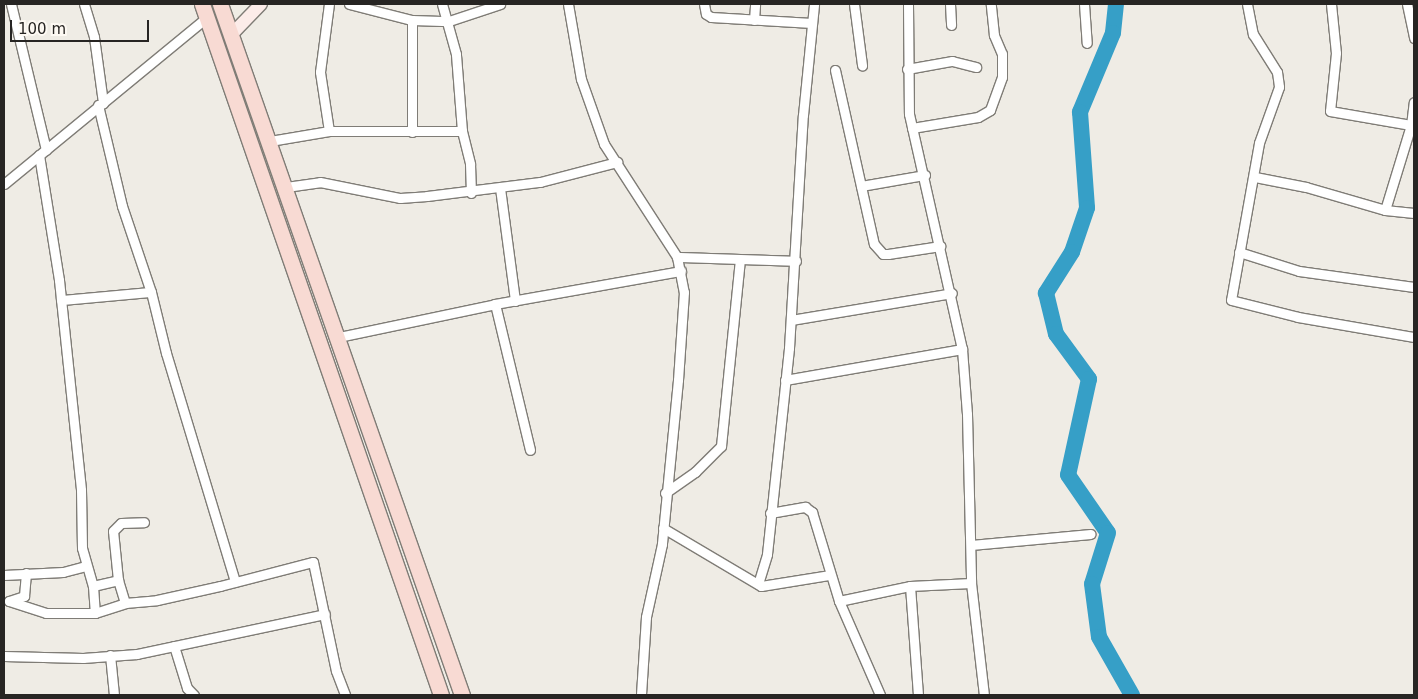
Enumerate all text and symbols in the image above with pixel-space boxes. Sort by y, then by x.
scale bar [12,10,151,42]
text: 100 m [18,20,66,38]

